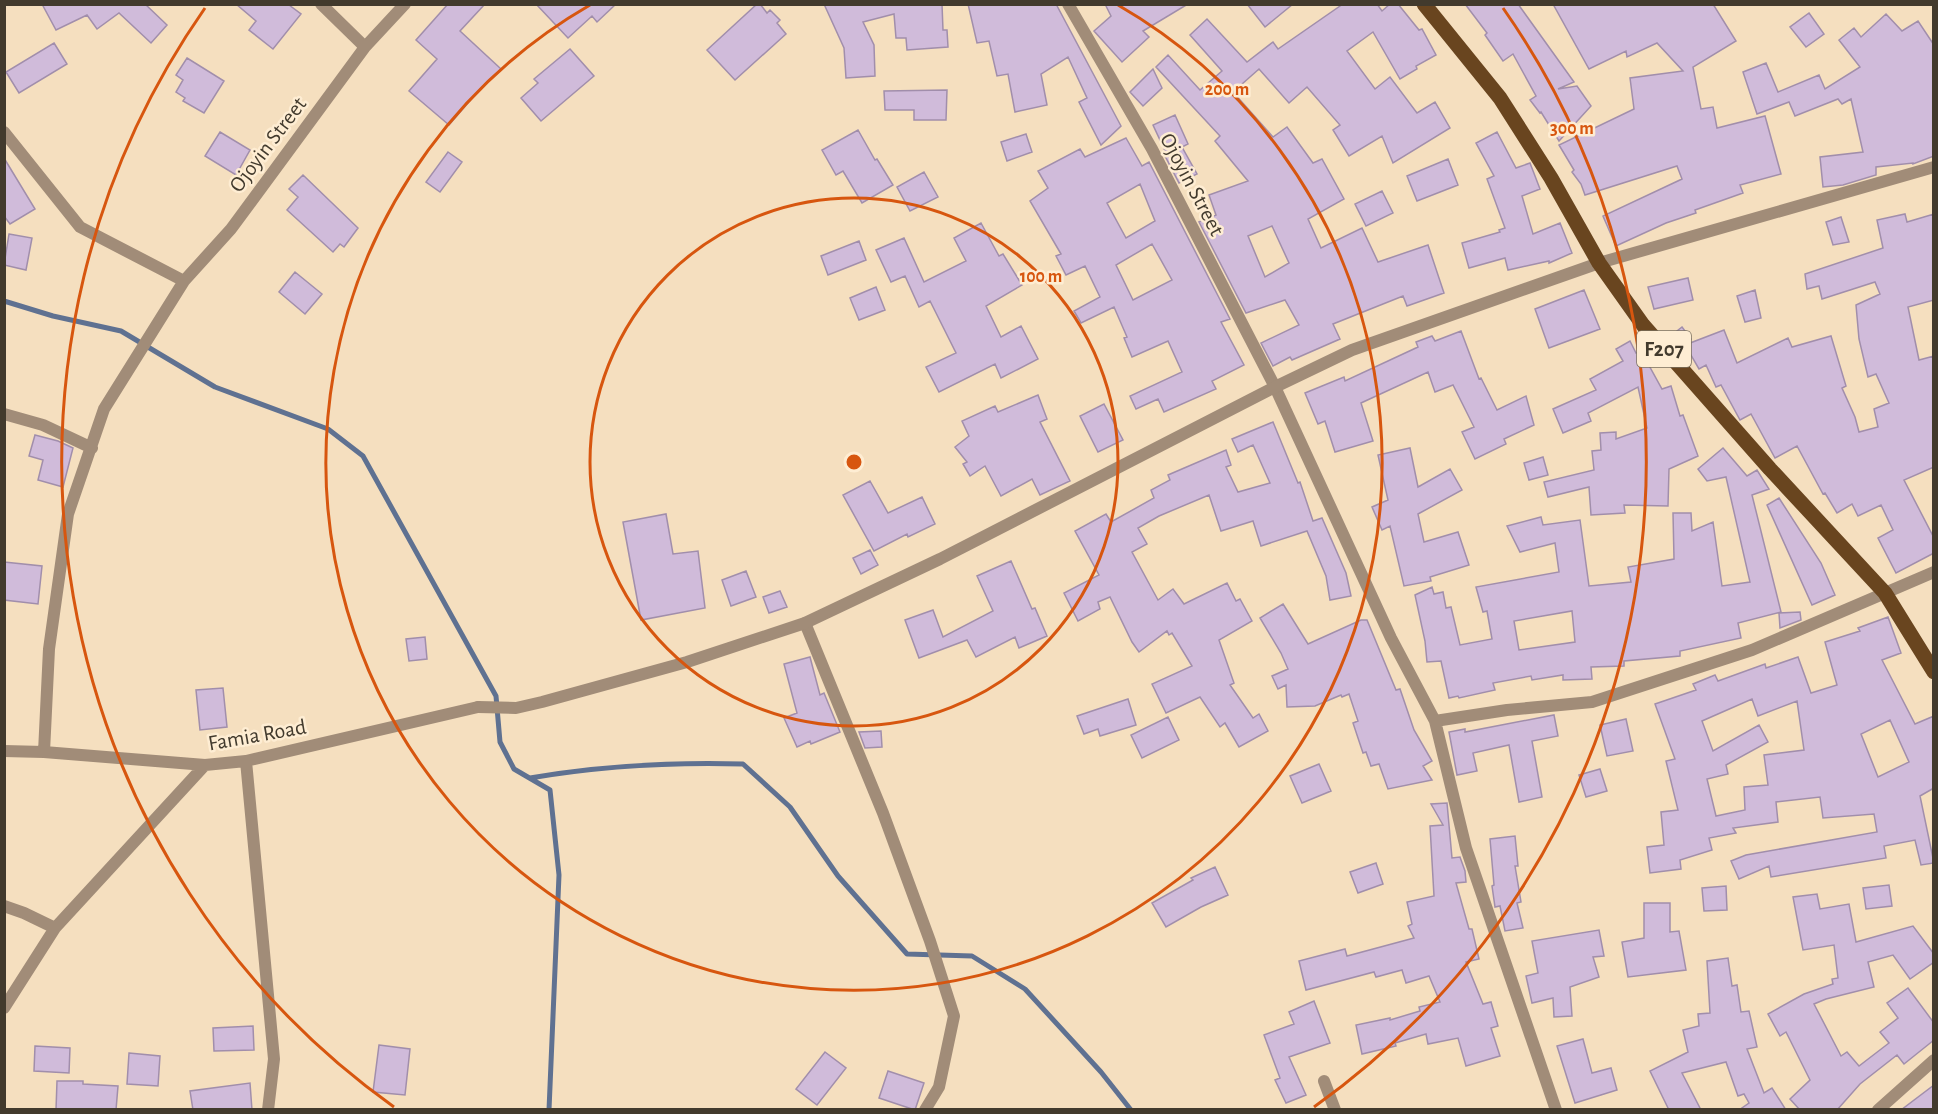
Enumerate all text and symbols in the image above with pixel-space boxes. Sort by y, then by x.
text: 200 m [1205,81,1249,99]
street label: Ojoyin Street [225,93,310,196]
text: 300 m [1550,120,1594,138]
street label: Ojoyin Street [1156,130,1228,239]
text: 100 m [1020,268,1062,286]
road number: F207 [1637,331,1691,367]
centre of rings [844,452,864,472]
street label: Famia Road [206,716,308,754]

